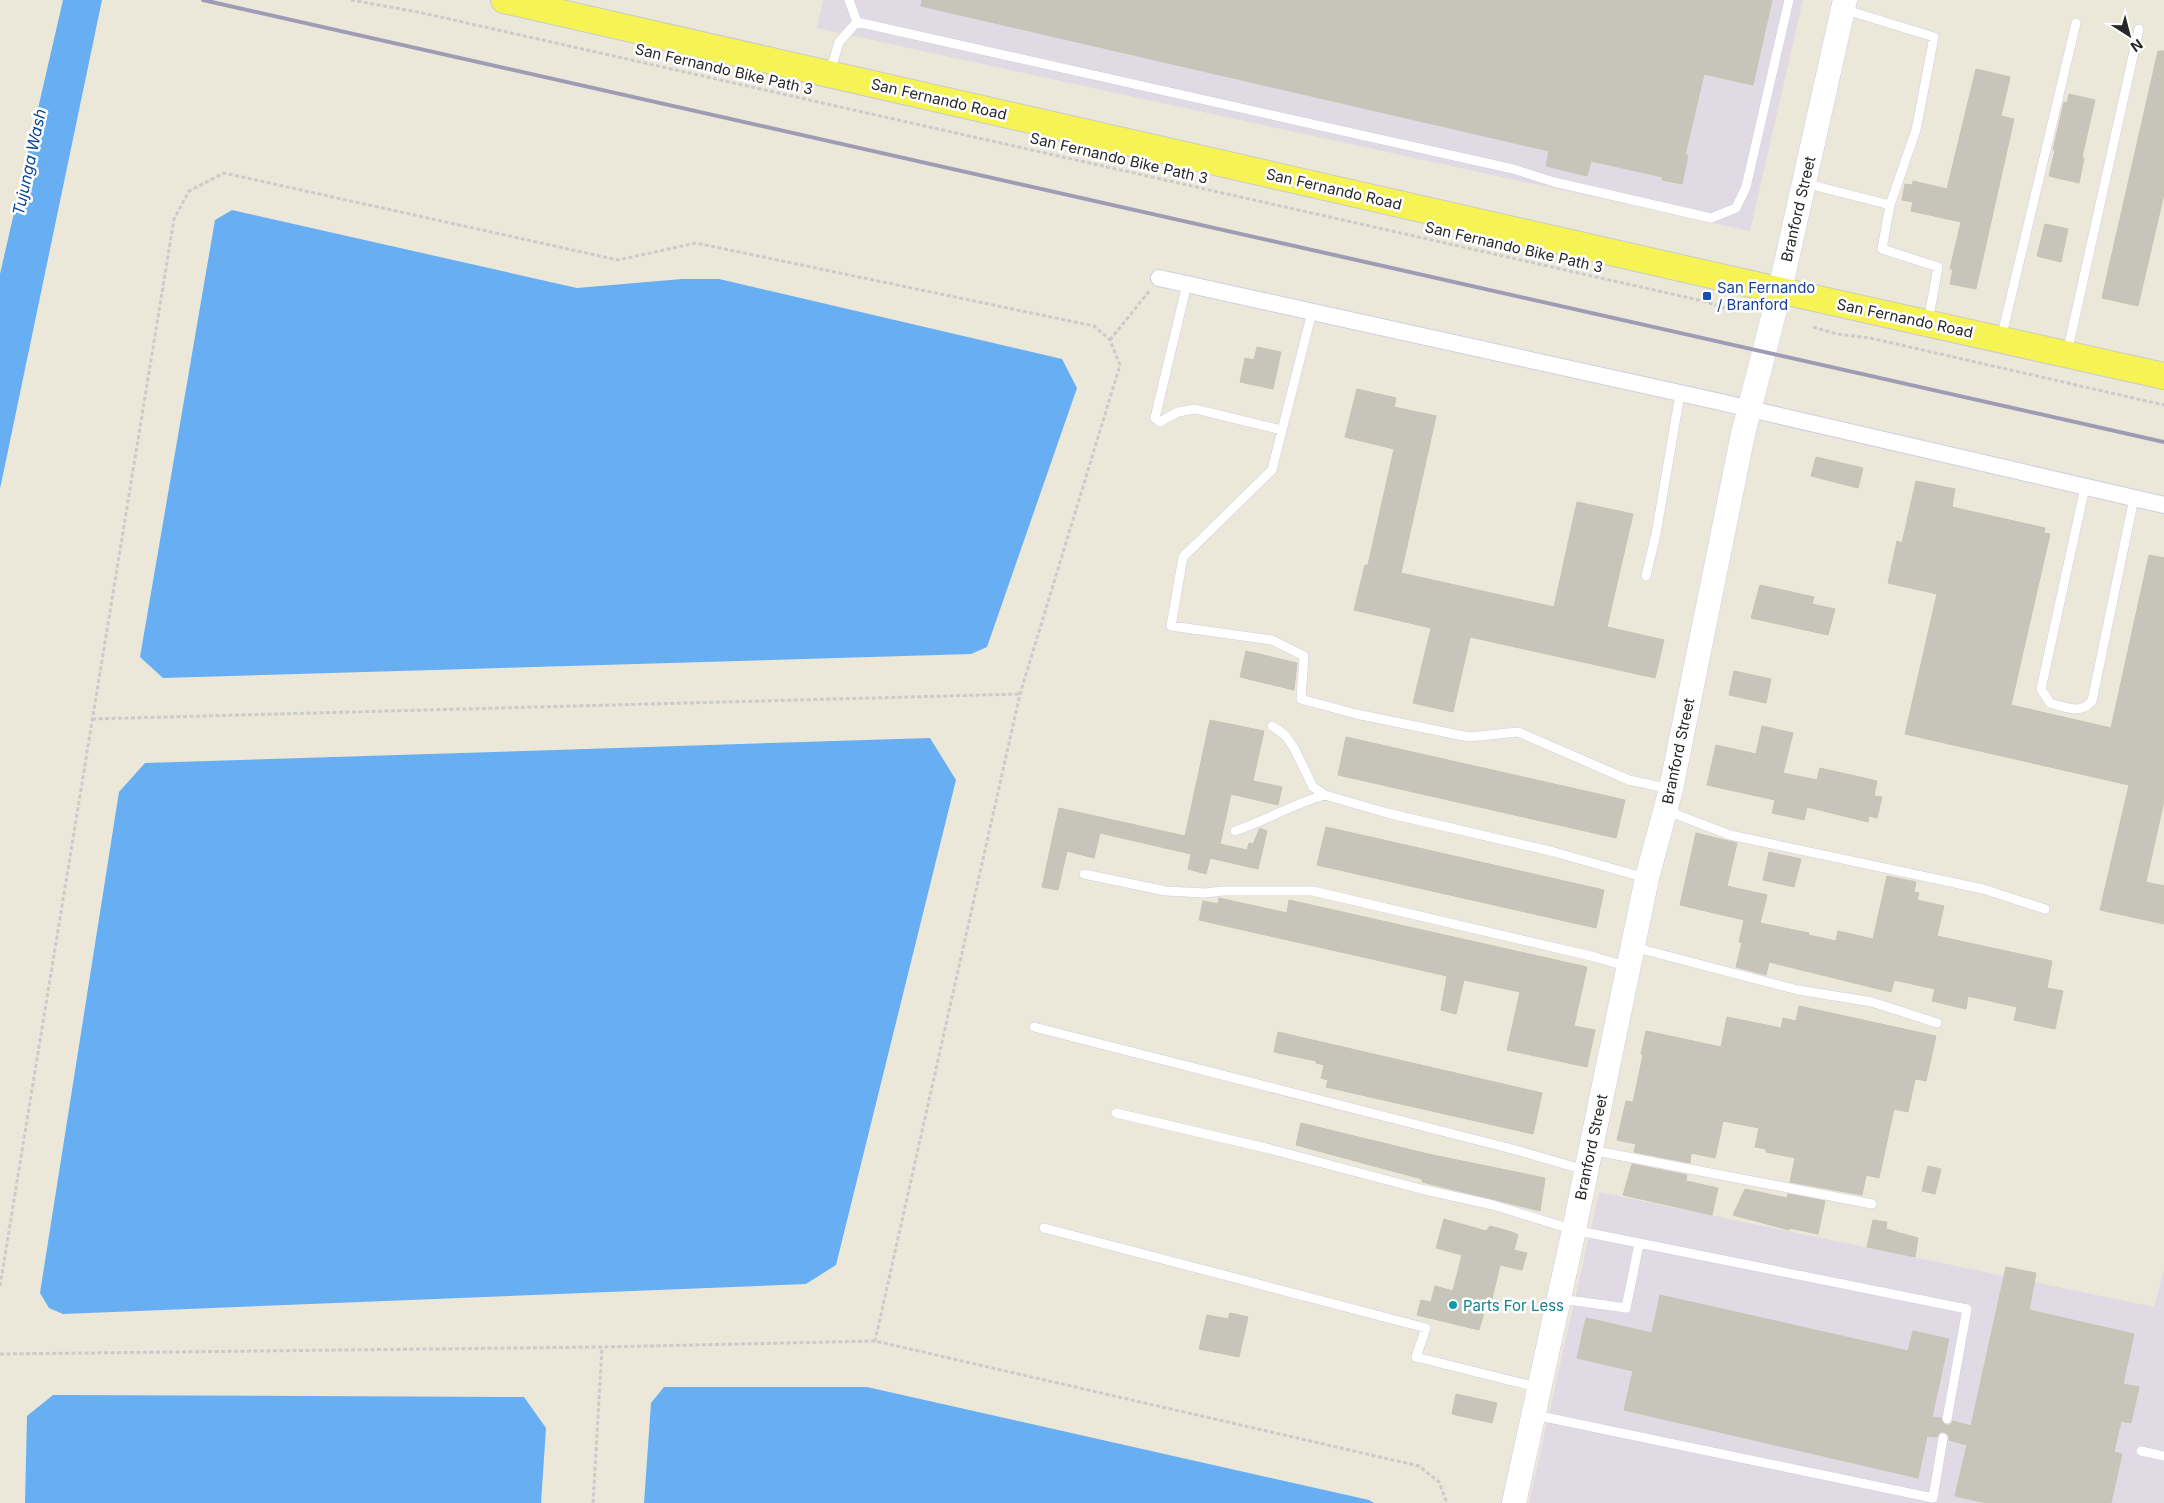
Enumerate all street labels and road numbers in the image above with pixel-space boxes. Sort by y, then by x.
street label: San Fernando Bike Path 3 [633,39,815,99]
street label: San Fernando Road [869,74,1009,124]
street label: San Fernando Bike Path 3 [1028,128,1210,188]
street label: Branford Street [1777,154,1819,264]
street label: San Fernando Road [1264,164,1404,214]
street label: San Fernando Bike Path 3 [1423,217,1605,277]
street label: San Fernando Road [1835,294,1975,342]
street label: Branford Street [1657,696,1699,806]
street label: Branford Street [1570,1092,1612,1202]

